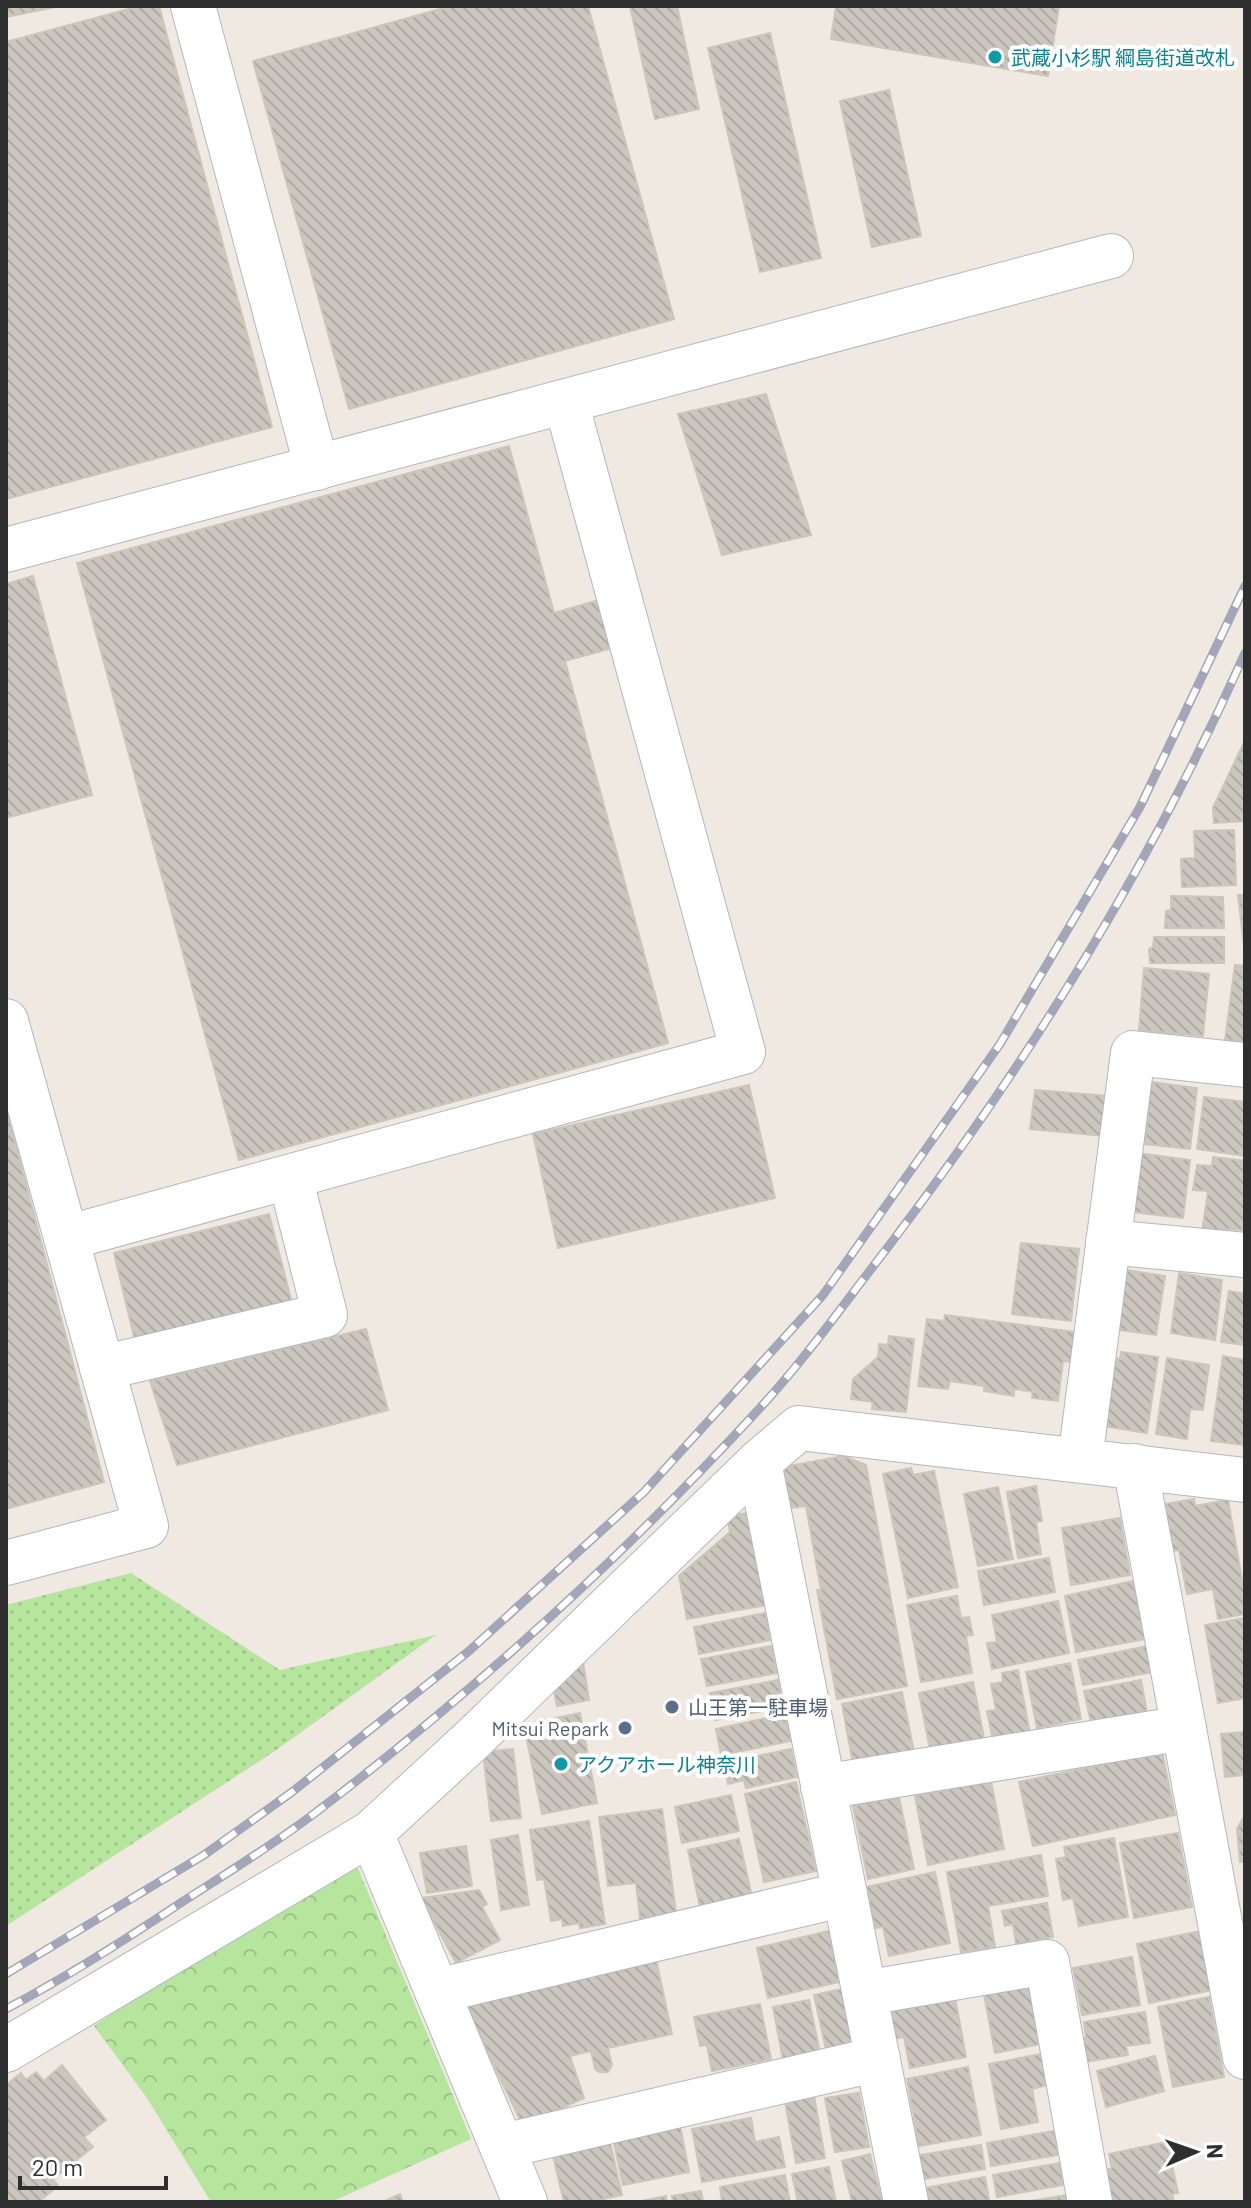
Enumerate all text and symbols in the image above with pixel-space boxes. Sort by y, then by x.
place label: 武蔵小杉駅 綱島街道改札 [1011,45,1235,69]
marker: 武蔵小杉駅 綱島街道改札 [986,48,1004,66]
place label: 山王第一駐車場 [688,1695,828,1719]
marker: 山王第一駐車場 [663,1698,681,1716]
place label: Mitsui Repark [491,1716,609,1740]
marker: Mitsui Repark [616,1719,634,1737]
place label: アクアホール神奈川 [577,1752,756,1776]
marker: アクアホール神奈川 [552,1755,570,1773]
north arrow [1155,2112,1235,2192]
scale bar [20,2140,166,2190]
text: N [1203,2143,1229,2159]
text: 20 m [32,2152,83,2181]

